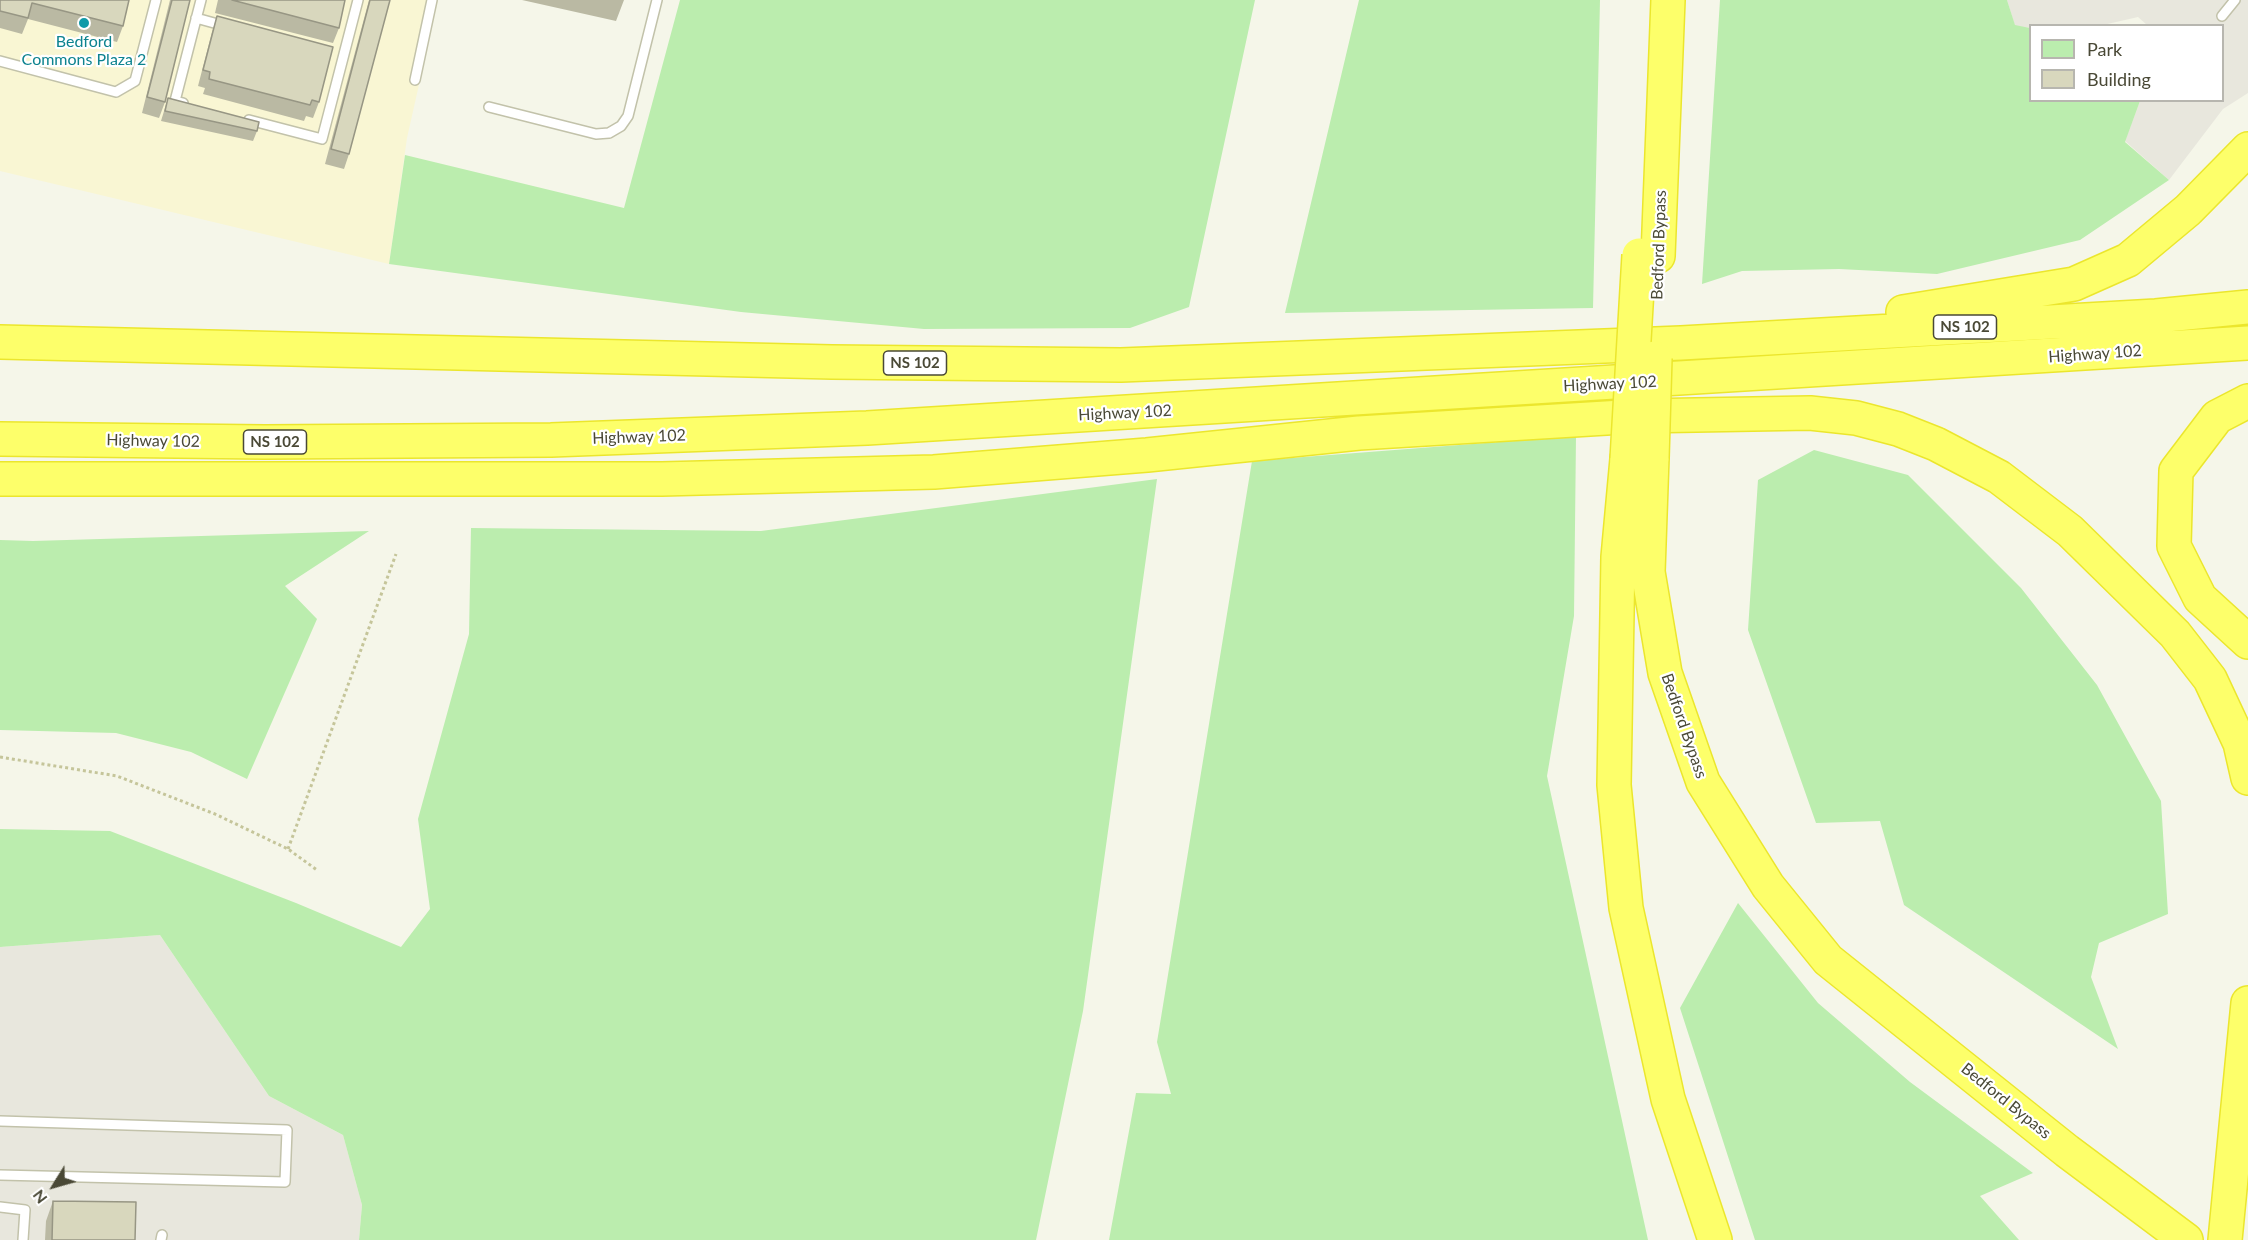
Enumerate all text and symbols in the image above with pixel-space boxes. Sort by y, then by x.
marker: Bedford Commons Plaza 2 [77,16,91,30]
legend [2029,24,2224,102]
place label: Bedford Commons Plaza 2 [22,32,146,70]
text: Park [2087,38,2122,60]
text: Building [2087,68,2151,90]
street label: Bedford Bypass [1647,190,1671,300]
road number: NS 102 [1934,315,1996,339]
street label: Highway 102 [2048,341,2142,367]
road number: NS 102 [884,351,946,375]
street label: Highway 102 [1563,372,1657,396]
street label: Highway 102 [1078,401,1172,425]
street label: Highway 102 [592,426,686,448]
road number: NS 102 [244,430,306,454]
street label: Highway 102 [106,431,200,451]
street label: Bedford Bypass [1657,671,1711,781]
street label: Bedford Bypass [1957,1059,2055,1143]
north arrow [24,1156,84,1216]
text: N [28,1186,51,1208]

